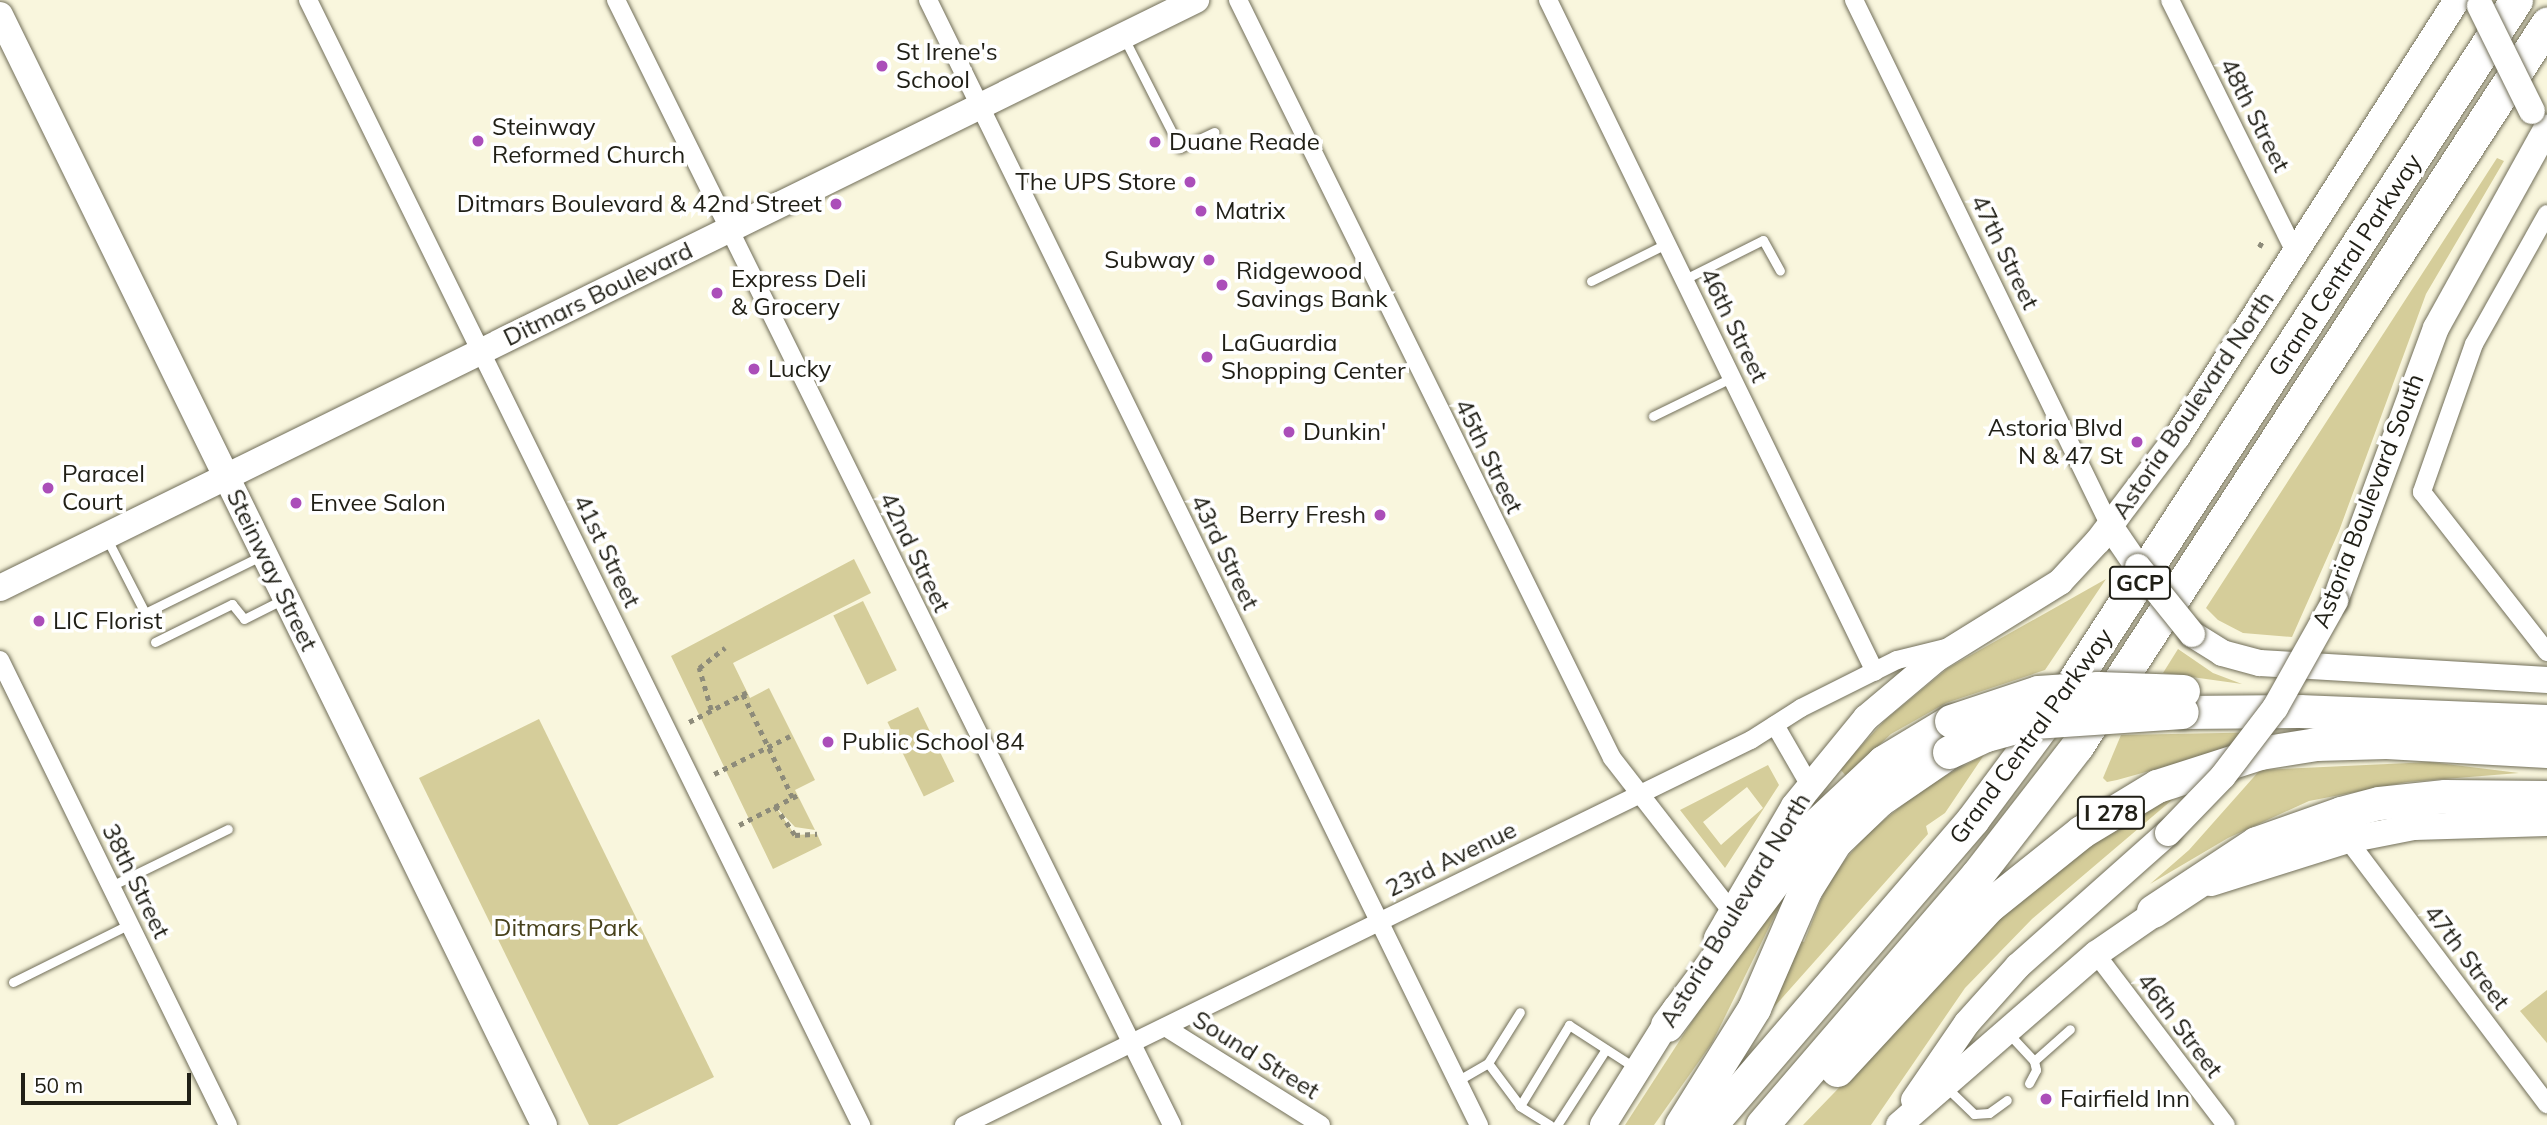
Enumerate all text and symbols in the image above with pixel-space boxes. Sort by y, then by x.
place label: St Irene's School [896,38,998,94]
street label: 48th Street [2214,53,2296,177]
marker: St Irene's School [874,58,890,74]
place label: Steinway Reformed Church [492,113,685,169]
place label: Duane Reade [1169,128,1320,156]
marker: Steinway Reformed Church [470,133,486,149]
marker: Duane Reade [1147,134,1163,150]
street label: Grand Central Parkway [2262,149,2428,381]
place label: The UPS Store [1015,168,1176,196]
marker: The UPS Store [1182,174,1198,190]
place label: Ditmars Boulevard & 42nd Street [457,190,822,218]
street label: 47th Street [1965,190,2045,314]
marker: Ditmars Boulevard & 42nd Street [828,196,844,212]
place label: Matrix [1215,197,1286,225]
marker: Matrix [1193,203,1209,219]
street label: Ditmars Boulevard [499,236,697,352]
place label: Subway [1104,246,1195,274]
marker: Subway [1201,252,1217,268]
place label: Ridgewood Savings Bank [1236,257,1388,313]
street label: 46th Street [1694,263,1774,387]
place label: Express Deli & Grocery [731,265,866,321]
marker: Ridgewood Savings Bank [1214,277,1230,293]
marker: Express Deli & Grocery [709,285,725,301]
street label: Astoria Boulevard North [2106,286,2280,524]
place label: LaGuardia Shopping Center [1221,329,1406,385]
marker: LaGuardia Shopping Center [1199,349,1215,365]
place label: Lucky [768,355,831,383]
marker: Lucky [746,361,762,377]
street label: Astoria Boulevard South [2306,370,2430,632]
street label: 45th Street [1449,394,1529,518]
place label: Astoria Blvd N & 47 St [1988,414,2123,470]
place label: Dunkin' [1303,418,1386,446]
marker: Dunkin' [1281,424,1297,440]
marker: Astoria Blvd N & 47 St [2129,434,2145,450]
place label: Paracel Court [62,460,145,516]
marker: Paracel Court [40,480,56,496]
street label: Steinway Street [220,485,324,655]
street label: 42nd Street [874,487,956,617]
place label: Envee Salon [310,489,446,517]
street label: 41st Street [567,490,647,612]
street label: 43rd Street [1185,490,1265,614]
marker: Envee Salon [288,495,304,511]
place label: Berry Fresh [1239,501,1366,529]
marker: Berry Fresh [1372,507,1388,523]
road number: GCP [2108,564,2172,603]
place label: LIC Florist [53,607,162,635]
marker: LIC Florist [31,613,47,629]
street label: Grand Central Parkway [1943,623,2119,849]
place label: Public School 84 [842,728,1024,756]
marker: Public School 84 [820,734,836,750]
street label: Astoria Boulevard North [1654,788,1816,1032]
road number: I 278 [2076,793,2146,832]
street label: 23rd Avenue [1381,815,1521,903]
street label: 38th Street [96,819,176,943]
street label: 47th Street [2418,899,2516,1015]
park label: Ditmars Park [494,914,638,942]
street label: 46th Street [2131,967,2229,1083]
street label: Sound Street [1187,1005,1325,1105]
scale bar [24,1058,194,1102]
text: 50 m [34,1072,83,1098]
place label: Fairfield Inn [2060,1085,2190,1113]
marker: Fairfield Inn [2038,1091,2054,1107]

